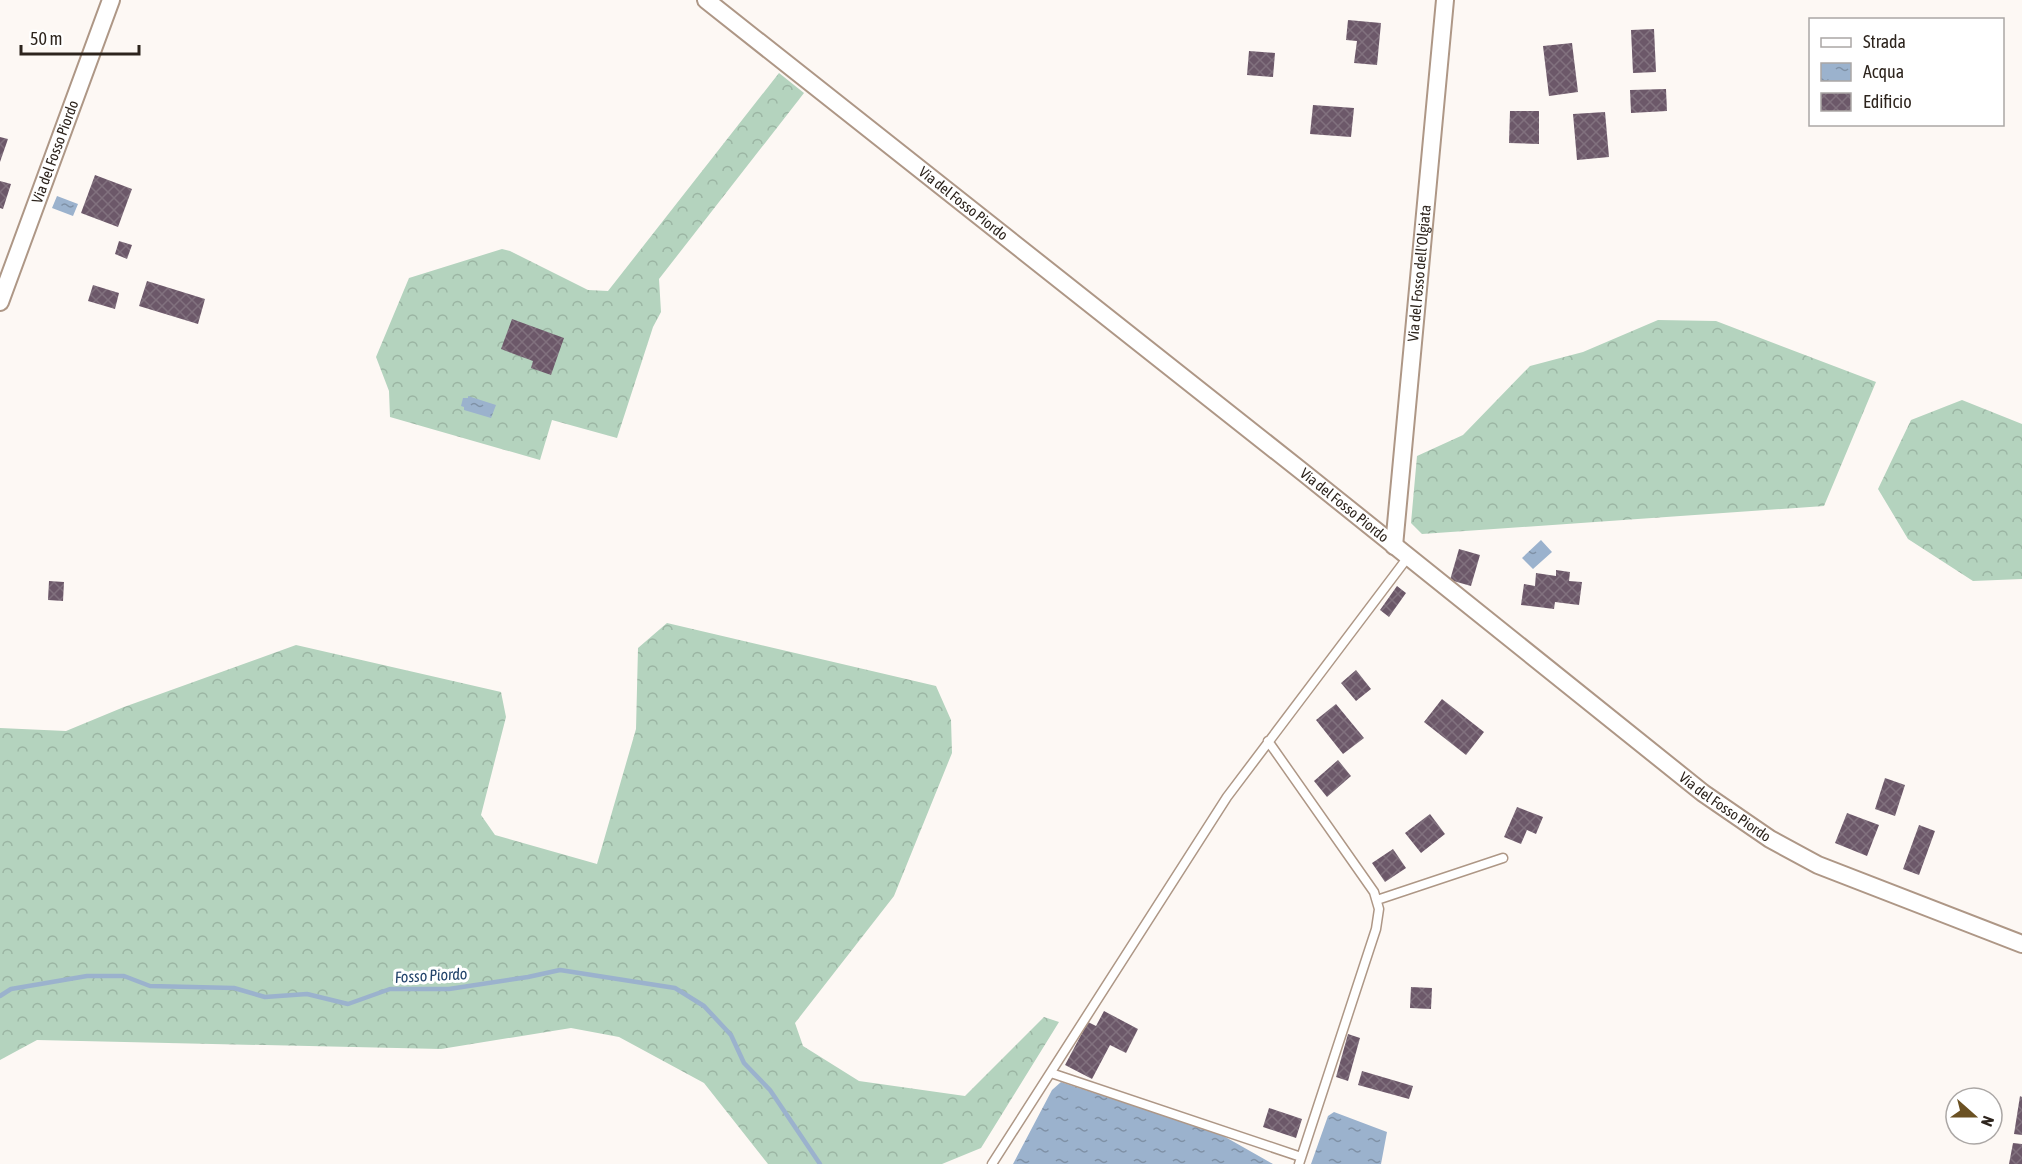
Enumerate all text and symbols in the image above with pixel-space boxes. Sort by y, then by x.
scale bar [21,18,140,56]
legend [1809,18,2004,126]
text: 50 m [30,28,62,49]
text: Strada [1863,31,1906,52]
text: Acqua [1863,61,1904,82]
text: Edificio [1863,91,1912,112]
street label: Via del Fosso Piordo [28,98,81,206]
street label: Via del Fosso Piordo [916,163,1011,243]
street label: Via del Fosso dell'Olgiata [1404,204,1434,342]
street label: Via del Fosso Piordo [1297,464,1392,545]
street label: Via del Fosso Piordo [1676,768,1774,845]
water label: Fosso Piordo [394,964,468,986]
north arrow [1944,1086,2004,1146]
text: N [1978,1114,1998,1129]

